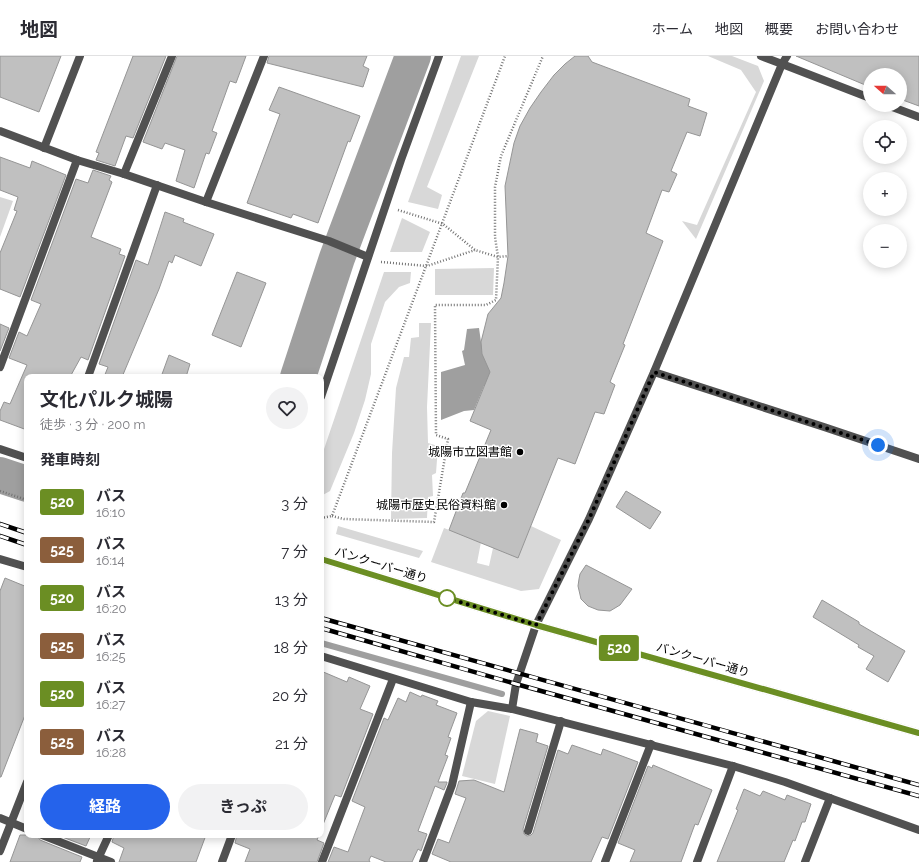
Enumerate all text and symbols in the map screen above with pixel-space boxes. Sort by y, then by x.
text: 地図 [20,18,58,40]
text: ホーム [651,21,693,37]
text: 地図 [715,21,743,37]
text: 概要 [765,21,793,37]
text: お問い合わせ [815,21,899,37]
north arrow [863,68,907,112]
map controls [863,68,907,268]
button: locate [863,120,907,164]
button: + [863,172,907,216]
button: − [863,224,907,268]
button: heart [266,387,308,429]
text: 文化パルク城陽 [40,388,173,410]
text: 徒歩 · 3 分 · 200 m [40,417,145,432]
your location [868,435,888,455]
place label: 城陽市立図書館 [428,445,512,459]
marker: 城陽市立図書館 [515,447,525,457]
text: 発車時刻 [40,451,100,469]
text: バス [96,487,126,505]
text: 520 [50,494,74,510]
text: 3 分 [281,495,308,513]
place label: 城陽市歴史民俗資料館 [376,498,496,512]
marker: 城陽市歴史民俗資料館 [499,500,509,510]
text: 16:10 [96,505,125,520]
text: バス [96,535,126,553]
text: 525 [50,542,74,558]
text: 7 分 [281,543,308,561]
street label: バンクーバー通り [333,544,429,586]
text: 16:14 [96,553,125,568]
text: バス [96,583,126,601]
unlabelled marker [438,589,456,607]
text: 520 [50,590,74,606]
text: 13 分 [275,591,308,609]
text: 16:20 [96,601,127,616]
text: バス [96,631,126,649]
line badge: 520 [596,635,642,661]
text: 525 [50,638,74,654]
text: 18 分 [274,639,308,657]
text: 520 [607,640,631,656]
street label: バンクーバー通り [655,640,751,680]
text: 16:25 [96,649,126,664]
text: バス [96,679,126,697]
text: 520 [50,686,74,702]
text: 20 分 [272,687,308,705]
text: 16:27 [96,697,126,712]
text: バス [96,727,126,745]
text: 525 [50,734,74,750]
text: 21 分 [275,735,308,753]
text: 16:28 [96,745,126,760]
button: 経路 [40,784,170,830]
button: きっぷ [178,784,308,830]

